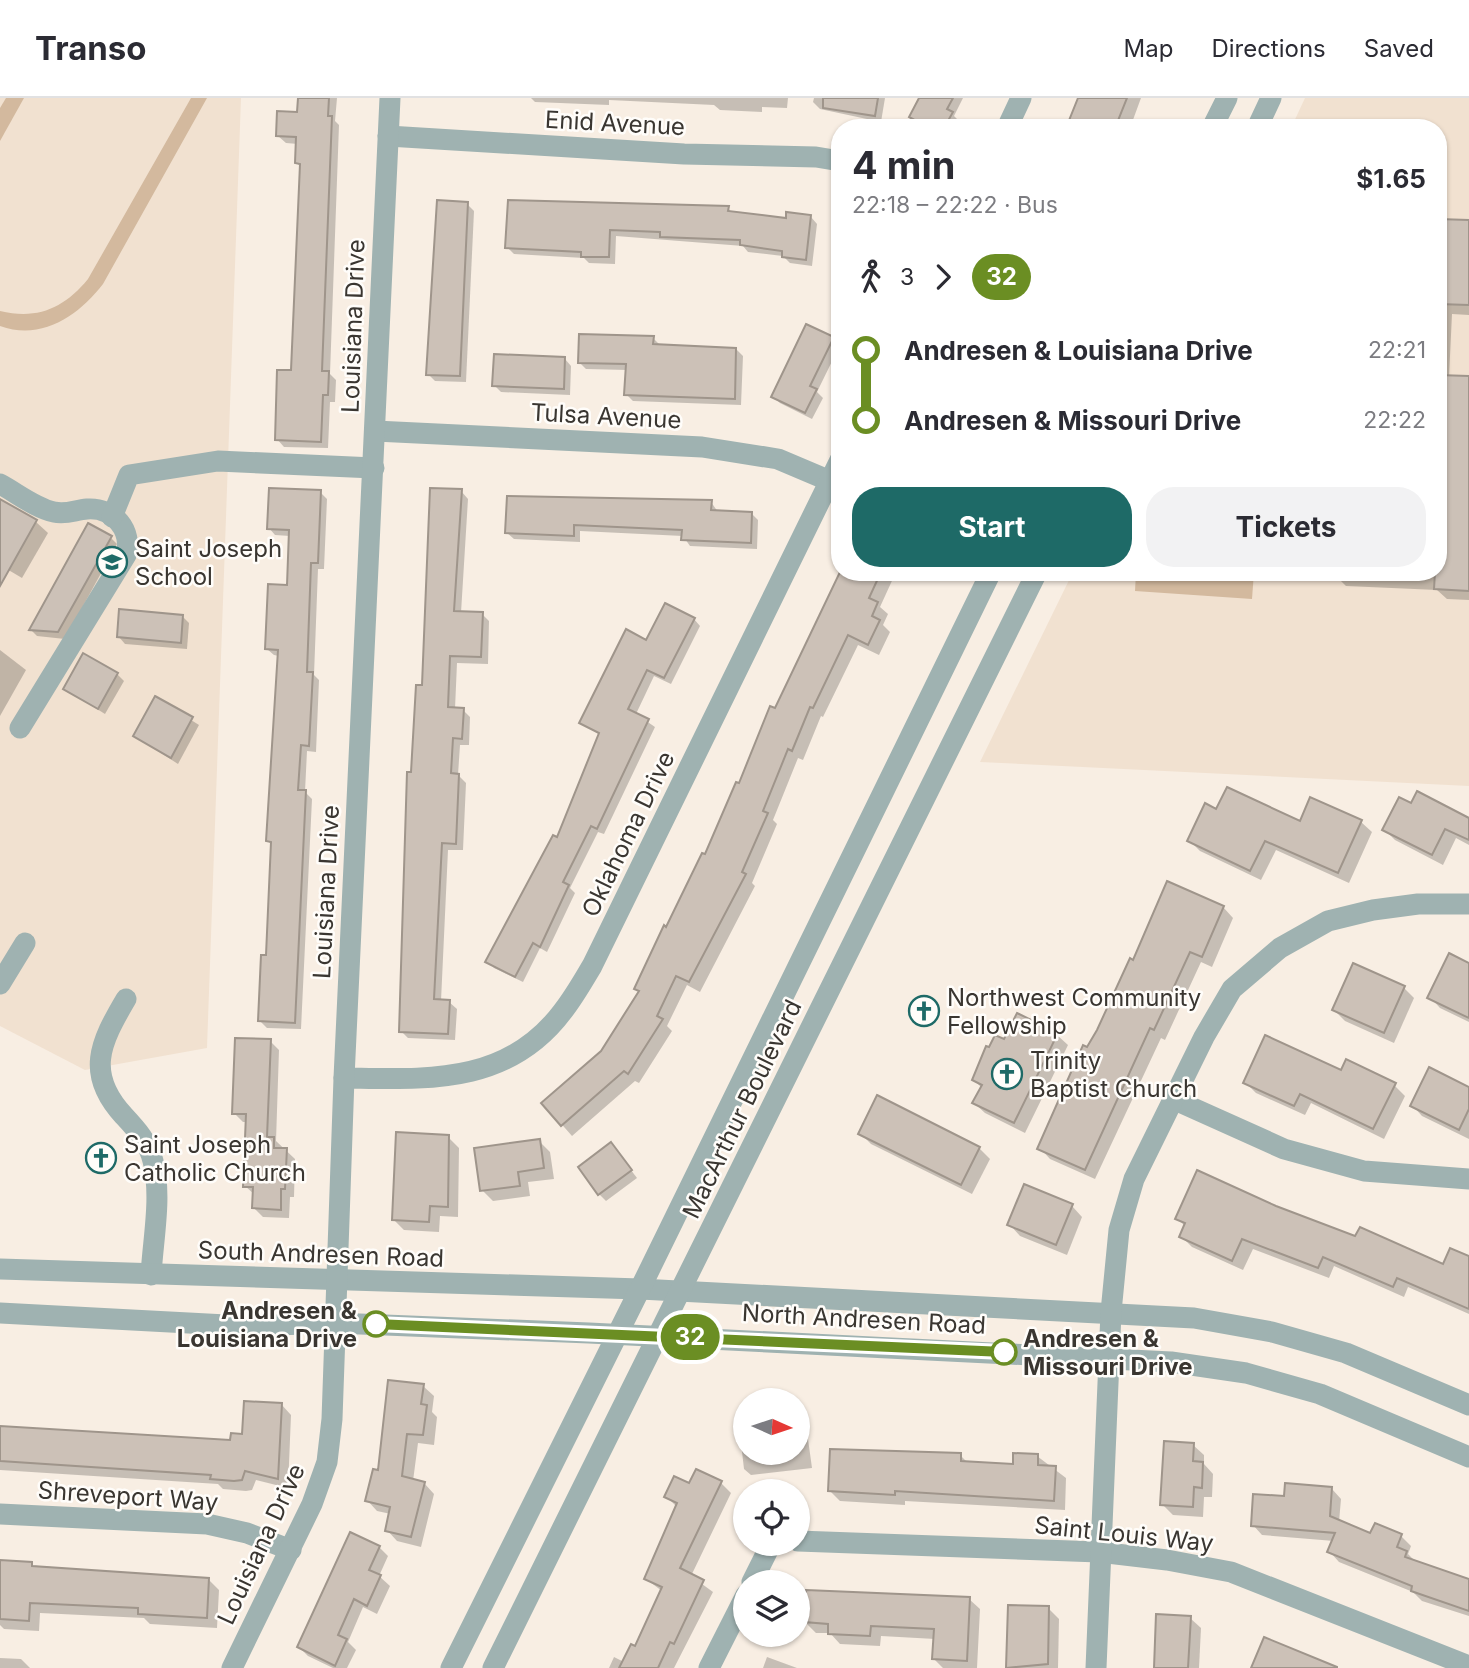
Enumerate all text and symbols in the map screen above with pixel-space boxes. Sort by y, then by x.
text: Transo [35,28,147,68]
text: Map [1124,34,1173,63]
text: Directions [1211,34,1326,63]
text: Saved [1364,34,1434,63]
street label: Enid Avenue [544,105,686,141]
text: 4 min [852,142,955,188]
text: $1.65 [1356,163,1426,194]
text: 22:18 – 22:22 · Bus [852,191,1058,219]
street label: Louisiana Drive [335,239,371,413]
icon: walk [852,258,890,296]
icon: forward [924,258,962,296]
text: 32 [986,262,1017,291]
text: 3 [900,263,914,291]
text: Andresen & Louisiana Drive [904,335,1253,366]
text: 22:21 [1368,336,1426,364]
street label: Tulsa Avenue [530,398,682,434]
text: Andresen & Missouri Drive [904,405,1241,436]
text: 22:22 [1363,406,1426,434]
button: Start [852,487,1132,567]
button: Tickets [1146,487,1426,567]
place label: Saint Joseph School [135,534,282,591]
school or university icon: Saint Joseph School [95,545,129,579]
street label: Oklahoma Drive [575,747,681,921]
street label: Louisiana Drive [307,804,345,980]
place label: Northwest Community Fellowship [947,983,1201,1040]
church icon: Northwest Community Fellowship [907,994,941,1028]
street label: MacArthur Boulevard [676,995,808,1223]
place label: Trinity Baptist Church [1030,1046,1197,1103]
church icon: Trinity Baptist Church [990,1057,1024,1091]
place label: Saint Joseph Catholic Church [124,1130,306,1187]
church icon: Saint Joseph Catholic Church [84,1141,118,1175]
street label: South Andresen Road [197,1235,445,1273]
place label: Andresen & Louisiana Drive [177,1296,358,1353]
street label: North Andresen Road [741,1298,987,1340]
marker: Andresen & Louisiana Drive [363,1311,389,1337]
line badge: 32 [658,1314,722,1360]
text: 32 [675,1322,705,1351]
place label: Andresen & Missouri Drive [1023,1324,1193,1381]
marker: Andresen & Missouri Drive [991,1339,1017,1365]
north arrow [733,1388,810,1465]
map controls [733,1388,810,1647]
street label: Louisiana Drive [211,1459,311,1629]
street label: Shreveport Way [37,1475,219,1517]
button: locate [733,1479,810,1556]
street label: Saint Louis Way [1033,1510,1215,1558]
button: layers [733,1570,810,1647]

